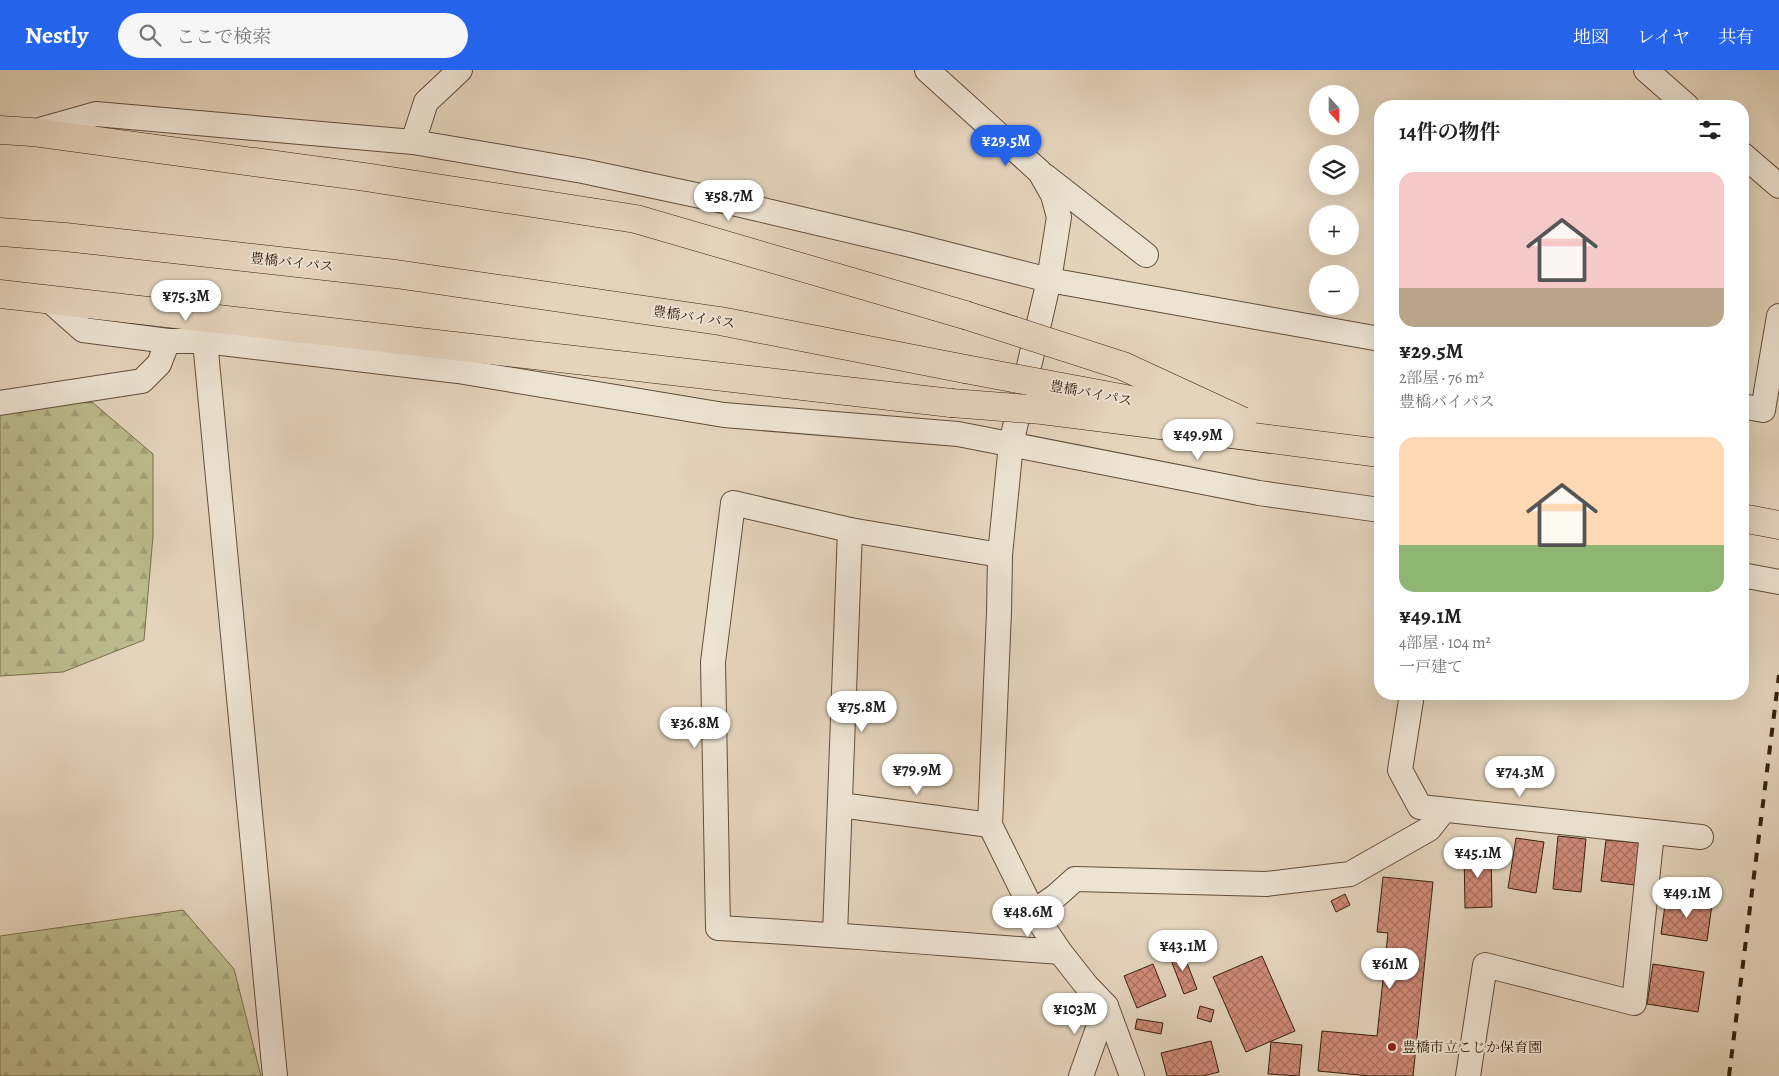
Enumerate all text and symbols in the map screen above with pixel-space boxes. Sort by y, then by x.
search box [118,13,468,58]
text: Nestly [25,19,88,51]
icon: search [136,21,164,49]
text: ここで検索 [176,24,271,50]
text: 地図 [1573,25,1609,49]
text: レイヤ [1637,25,1690,49]
text: 共有 [1718,25,1754,49]
north arrow [1309,85,1359,135]
map controls [1309,85,1359,315]
icon: filters [1696,116,1724,144]
text: 14件の物件 [1399,118,1500,146]
pin: ¥29.5M [965,124,1047,167]
text: ¥29.5M [981,130,1031,152]
button: layers [1309,145,1359,195]
pin: ¥58.7M [688,180,770,222]
text: ¥58.7M [705,185,753,207]
button: + [1309,205,1359,255]
icon: home [1517,205,1607,295]
street label: 豊橋バイパス [249,249,335,276]
button: − [1309,265,1359,315]
pin: ¥75.3M [145,280,227,322]
text: ¥75.3M [162,285,210,307]
street label: 豊橋バイパス [651,302,737,333]
text: ¥29.5M [1399,337,1463,365]
text: 2部屋 · 76 m² [1399,367,1484,389]
street label: 豊橋バイパス [1048,376,1134,411]
text: 豊橋バイパス [1399,391,1495,413]
pin: ¥49.9M [1157,418,1239,461]
text: ¥49.9M [1173,424,1223,446]
icon: home [1517,470,1607,560]
text: ¥49.1M [1399,602,1462,630]
text: 4部屋 · 104 m² [1399,632,1491,654]
text: 一戸建て [1399,656,1463,678]
pin: ¥75.8M [821,690,903,733]
text: ¥75.8M [838,696,886,718]
pin: ¥36.8M [654,706,736,749]
text: ¥36.8M [670,712,720,734]
pin: ¥79.9M [876,754,958,796]
pin: ¥74.3M [1479,756,1561,798]
text: ¥79.9M [893,759,941,781]
text: ¥74.3M [1496,761,1544,783]
pin: ¥45.1M [1437,836,1519,879]
text: ¥45.1M [1454,842,1502,864]
pin: ¥49.1M [1646,876,1728,919]
text: ¥49.1M [1663,882,1711,904]
pin: ¥48.6M [987,896,1069,938]
text: ¥48.6M [1003,901,1053,923]
pin: ¥43.1M [1142,930,1224,972]
text: ¥43.1M [1159,935,1207,957]
pin: ¥61M [1360,948,1420,990]
text: ¥61M [1372,953,1408,975]
pin: ¥103M [1040,992,1110,1035]
text: ¥103M [1053,998,1097,1020]
place label: 豊橋市立こじか保育園 [1402,1038,1542,1057]
marker: 豊橋市立こじか保育園 [1386,1041,1398,1053]

